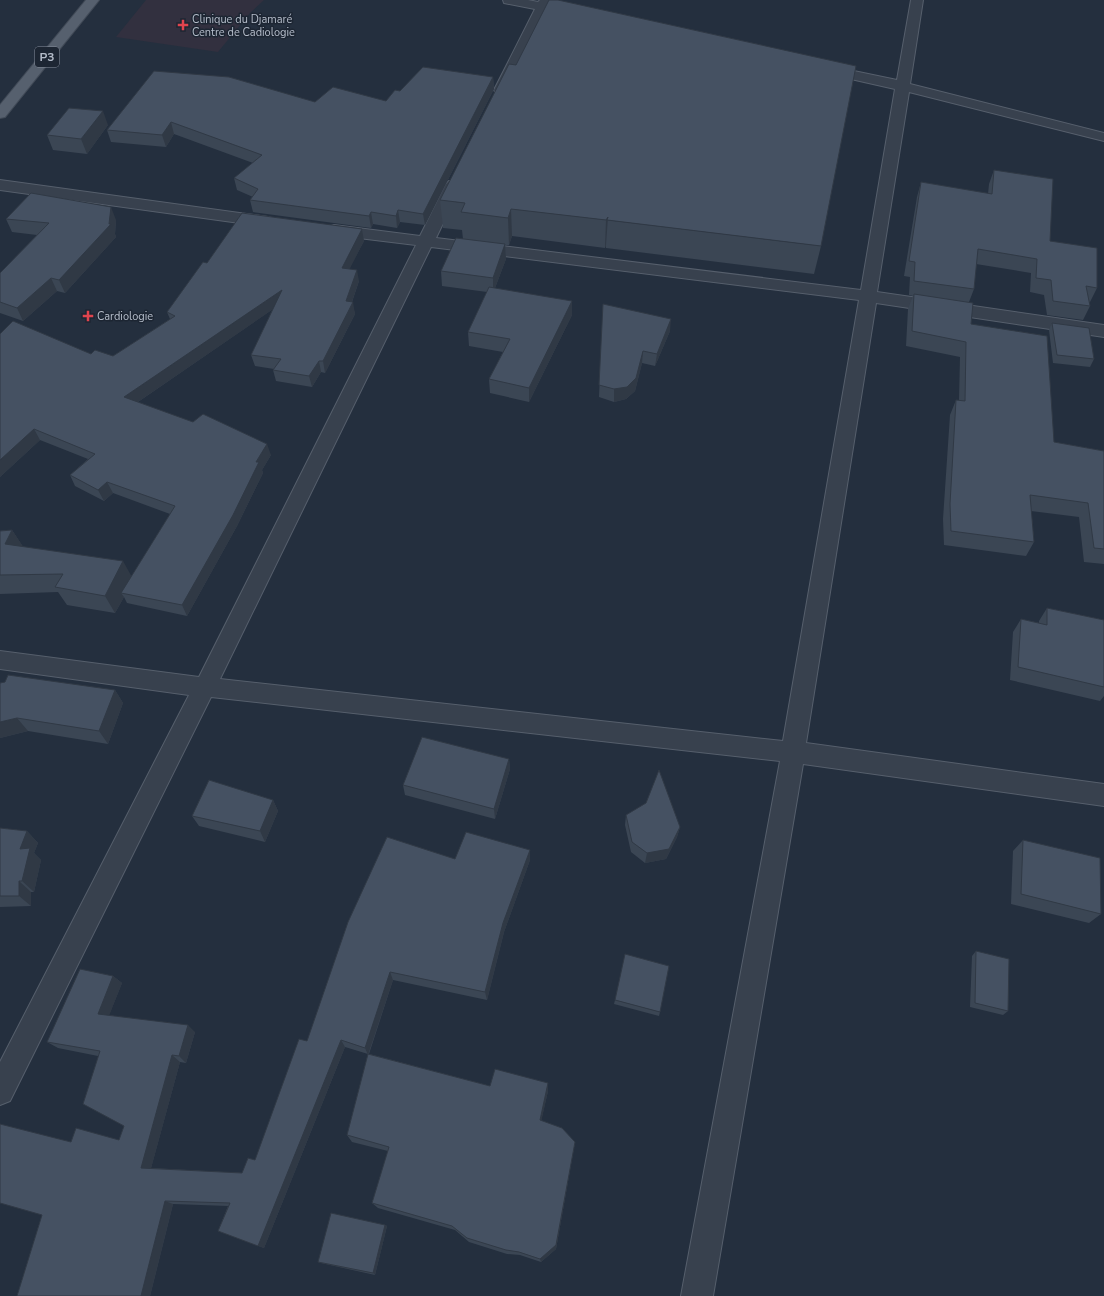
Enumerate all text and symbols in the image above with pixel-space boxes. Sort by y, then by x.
place label: Clinique du Djamaré Centre de Cadiologie [192,12,295,40]
marker: Clinique du Djamaré Centre de Cadiologie [177,19,189,31]
road number: P3 [35,47,59,67]
place label: Cardiologie [97,309,153,324]
marker: Cardiologie [82,310,94,322]

